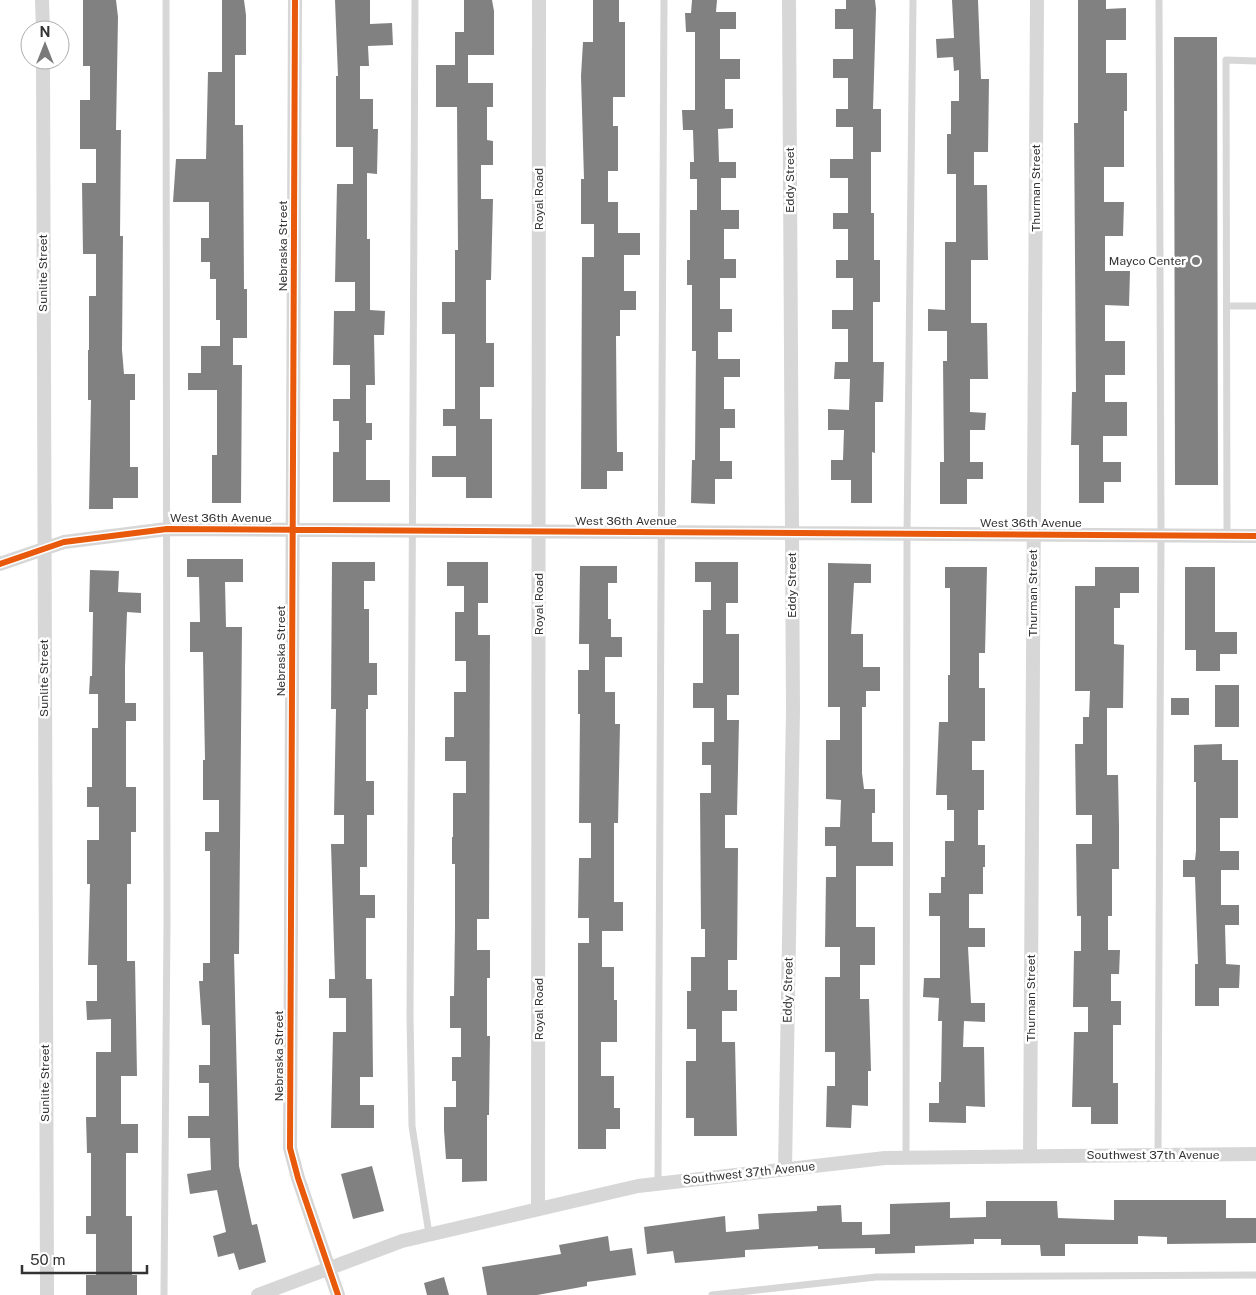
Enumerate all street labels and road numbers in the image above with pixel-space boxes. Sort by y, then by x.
street label: Thurman Street [1029,144,1043,232]
street label: Eddy Street [783,147,797,213]
street label: Royal Road [532,168,546,230]
street label: Nebraska Street [276,200,290,292]
street label: Sunlite Street [36,234,50,312]
street label: West 36th Avenue [170,511,272,525]
street label: West 36th Avenue [575,514,677,528]
street label: West 36th Avenue [980,516,1082,530]
street label: Thurman Street [1026,549,1040,637]
street label: Eddy Street [785,552,799,618]
street label: Royal Road [532,573,546,635]
street label: Nebraska Street [274,605,288,697]
street label: Sunlite Street [37,639,51,717]
street label: Thurman Street [1024,954,1038,1042]
street label: Eddy Street [780,957,796,1023]
street label: Royal Road [532,978,546,1040]
street label: Nebraska Street [272,1010,286,1102]
street label: Sunlite Street [38,1044,52,1122]
street label: Southwest 37th Avenue [1087,1148,1220,1162]
street label: Southwest 37th Avenue [682,1159,816,1187]

